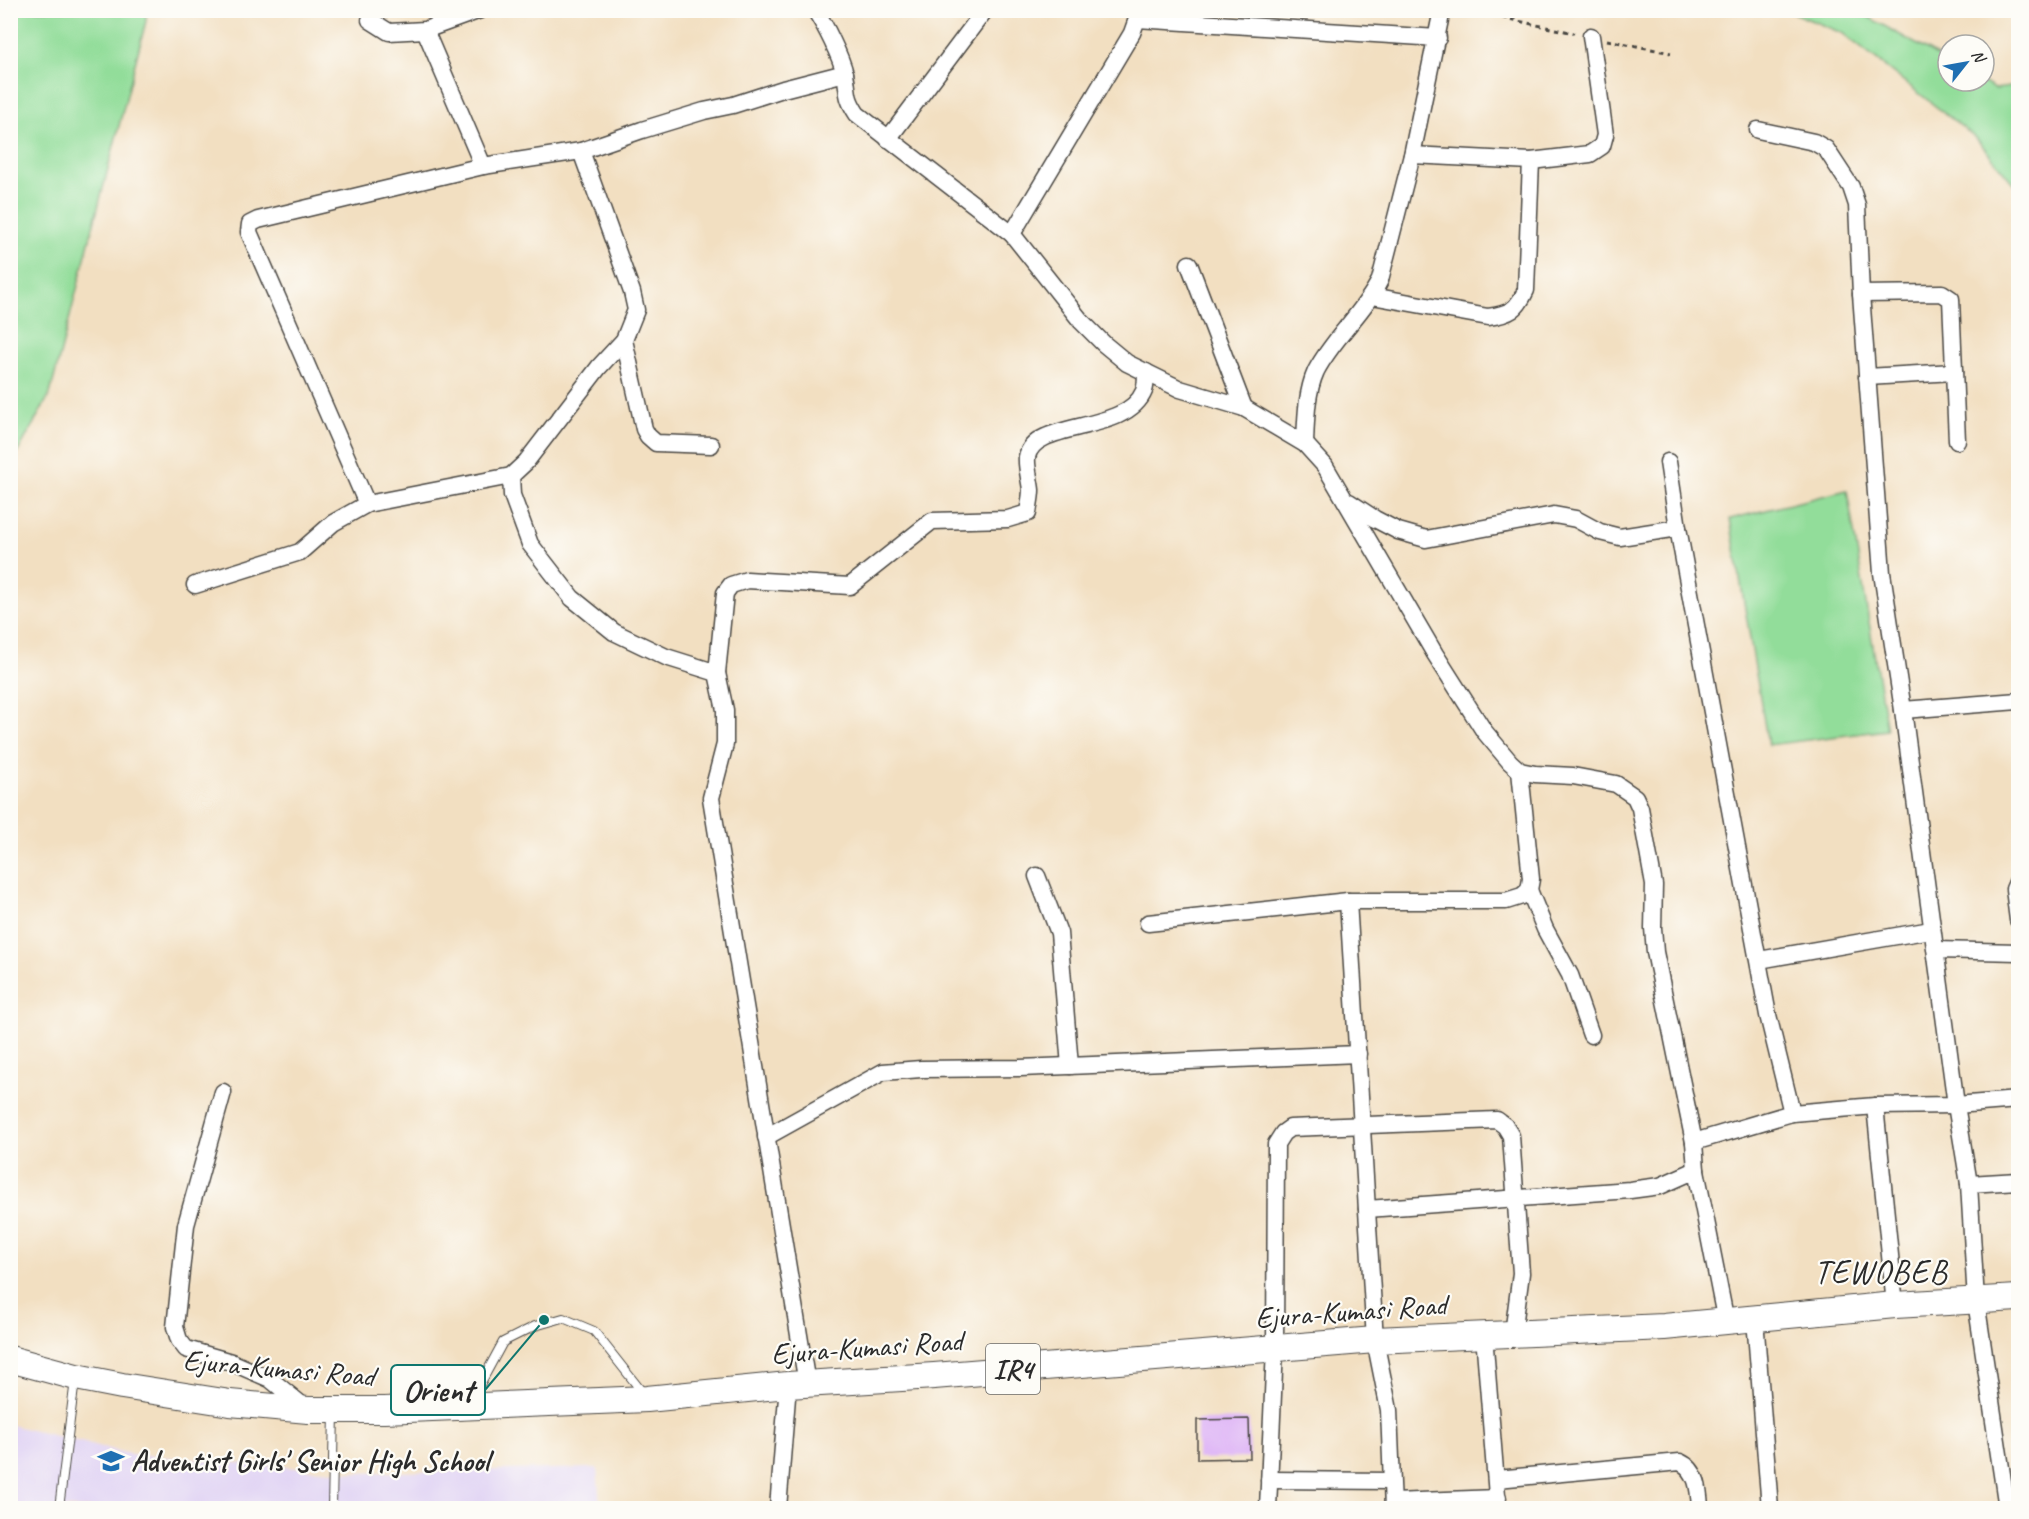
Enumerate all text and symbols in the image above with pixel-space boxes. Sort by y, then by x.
north arrow [1936,33,1996,93]
text: N [1967,46,1991,68]
district label: TEWOBEB [1814,1251,1948,1293]
street label: Ejura-Kumasi Road [1254,1285,1452,1337]
street label: Ejura-Kumasi Road [770,1321,968,1373]
street label: Ejura-Kumasi Road [182,1341,380,1396]
road number: IR4 [986,1344,1040,1394]
callout: Orient [391,1365,485,1415]
text: Orient [403,1370,477,1411]
place label: Adventist Girls' Senior High School [131,1442,495,1480]
school or university icon: Adventist Girls' Senior High School [96,1446,126,1476]

